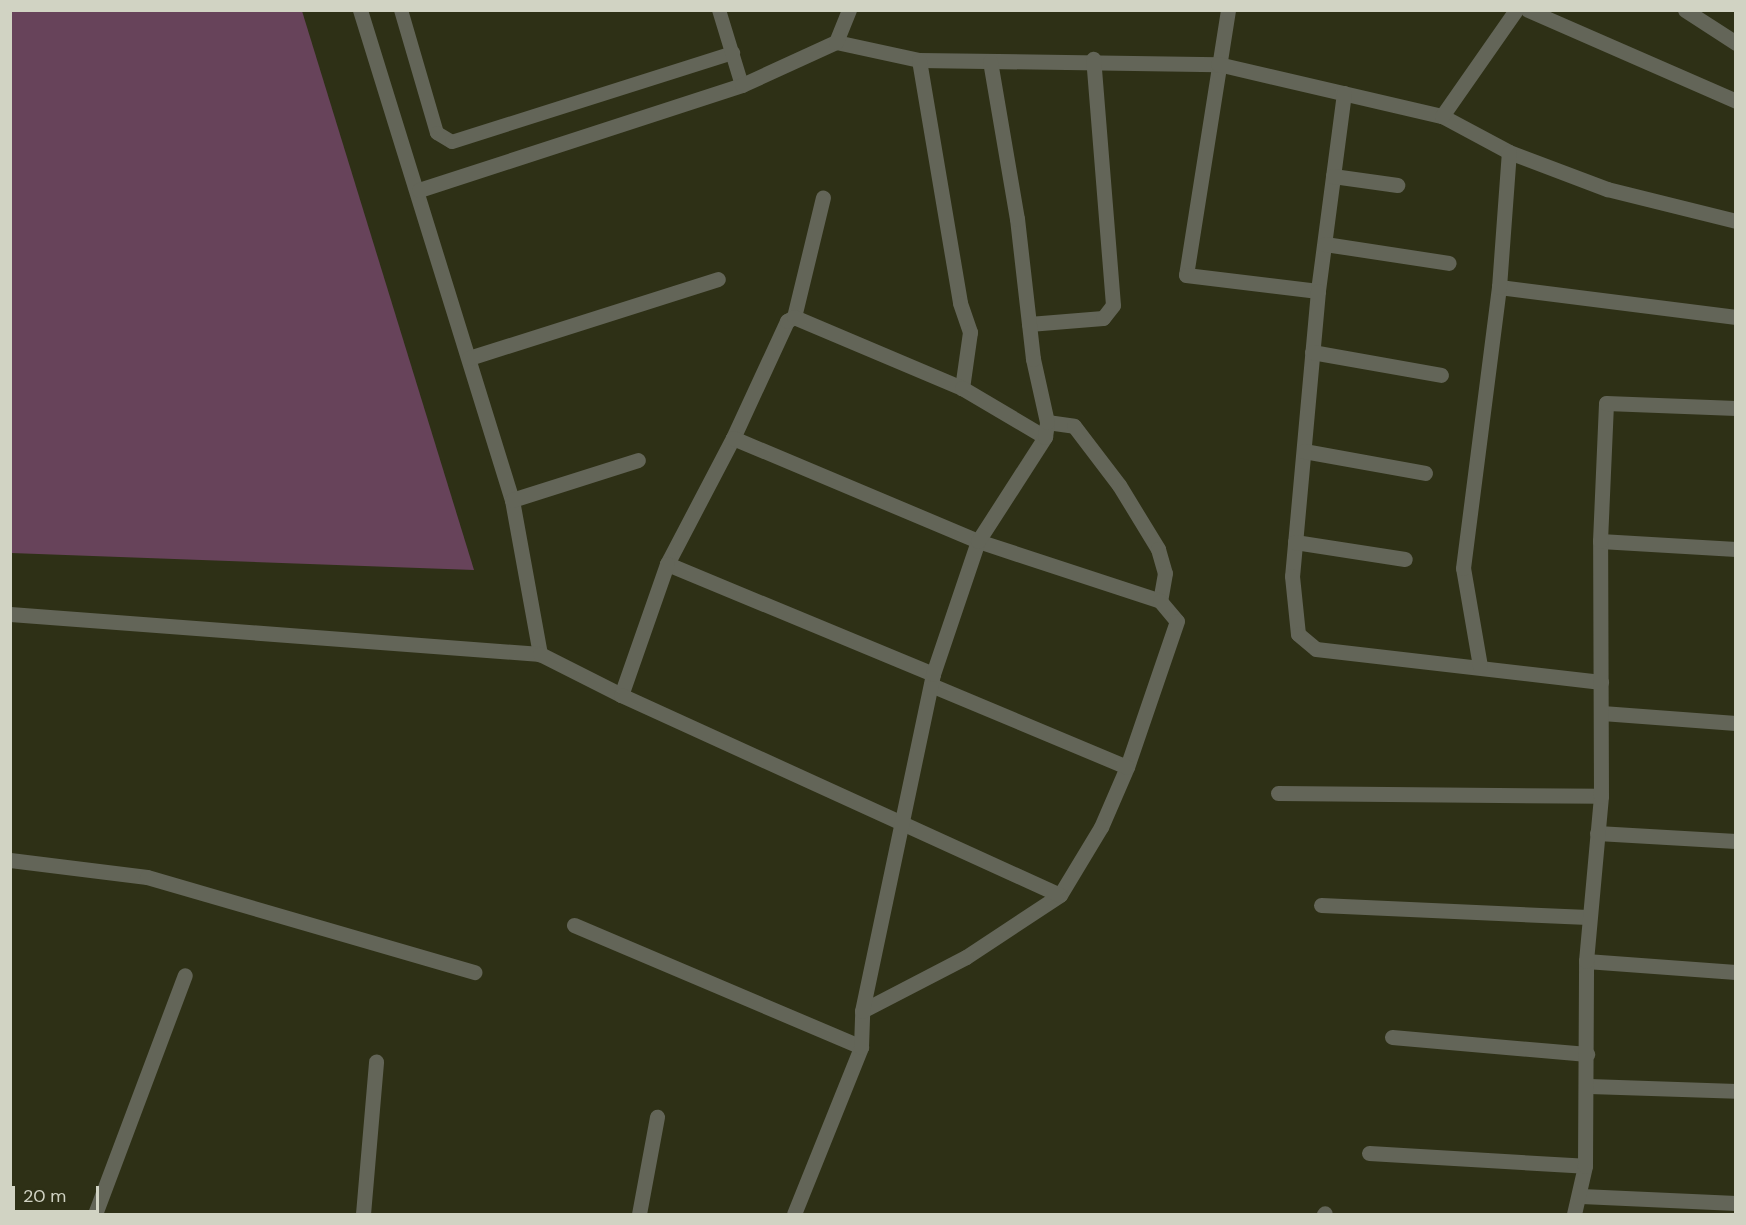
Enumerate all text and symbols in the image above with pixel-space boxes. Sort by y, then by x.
scale bar [15,1174,102,1212]
text: 20 m [23,1184,66,1208]

